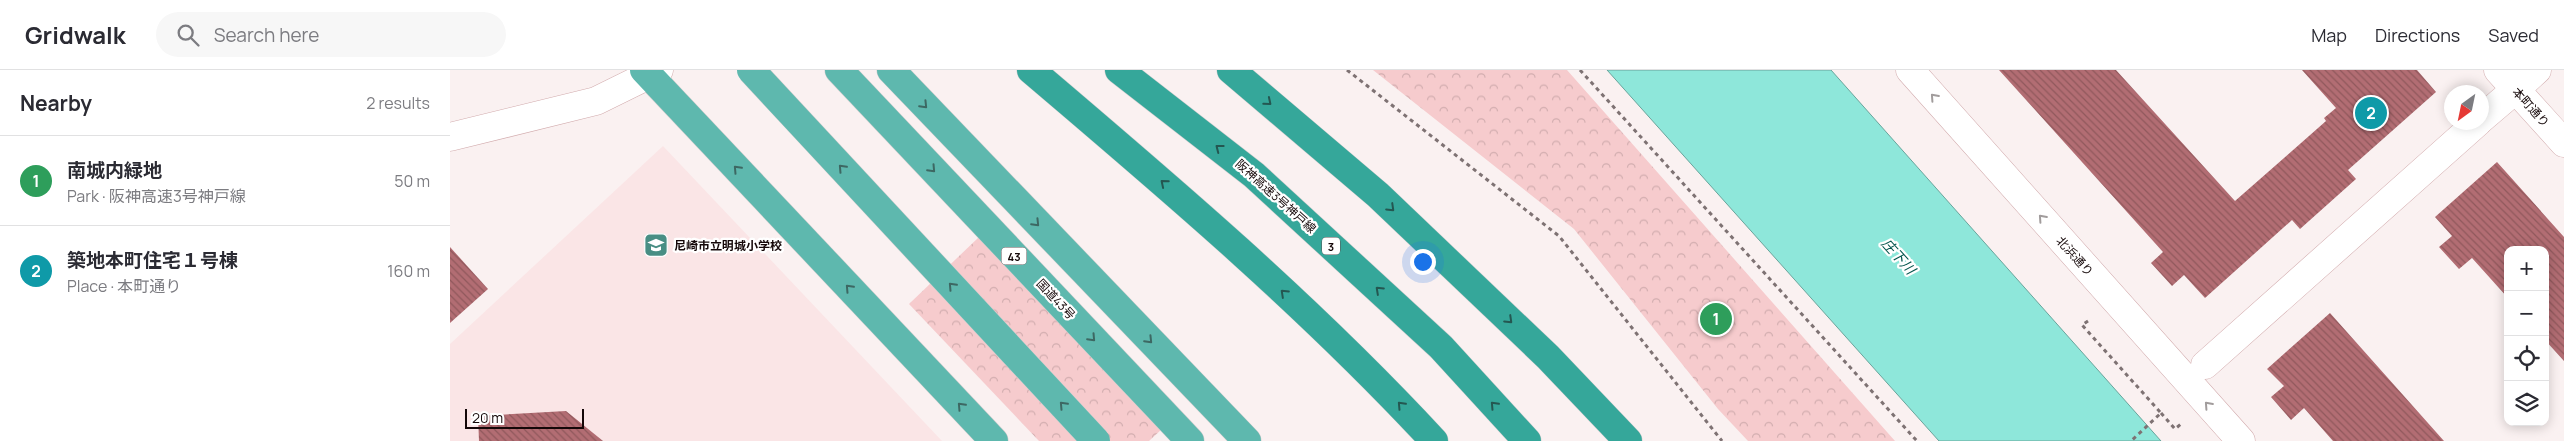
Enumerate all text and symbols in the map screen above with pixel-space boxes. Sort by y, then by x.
search box [156,12,506,57]
text: Gridwalk [25,18,126,51]
icon: search [174,21,202,49]
text: Search here [214,22,319,48]
text: Map [2311,23,2347,47]
text: Directions [2375,23,2460,47]
text: Saved [2488,23,2539,47]
street label: 本町通り [2509,83,2553,131]
north arrow [2444,85,2489,130]
text: Nearby [20,89,92,117]
text: 2 results [366,92,430,114]
one-way arrow [1931,94,1940,103]
pin: 2 [2355,94,2387,132]
one-way arrow [1263,96,1272,105]
one-way arrow [918,100,927,109]
one-way arrow [1216,145,1225,153]
street label: 阪神高速3号神戸線 [1232,155,1320,237]
text: 南城内緑地 [67,157,162,183]
one-way arrow [926,163,935,172]
one-way arrow [839,164,848,173]
one-way arrow [734,166,743,175]
text: 1 [32,170,40,192]
text: 50 m [394,170,430,192]
one-way arrow [1161,180,1170,189]
text: Park · 阪神高速3号神戸線 [67,185,246,207]
one-way arrow [1386,202,1395,211]
one-way arrow [2039,215,2048,224]
one-way arrow [1031,217,1040,226]
school or university icon: 尼崎市立明城小学校 [643,232,669,258]
street label: 北浜通り [2053,232,2097,280]
water label: 庄下川 [1878,234,1921,279]
place label: 尼崎市立明城小学校 [674,237,782,254]
road number: 3 [1322,238,1340,255]
map controls [2504,246,2549,426]
button: + [2504,246,2549,291]
text: 築地本町住宅１号棟 [67,247,238,273]
road number: 43 [1002,248,1026,265]
your location [1410,249,1436,275]
text: 2 [31,260,41,282]
text: 160 m [387,260,430,282]
text: Place · 本町通り [67,275,181,297]
street label: 国道43号 [1033,275,1079,323]
one-way arrow [949,283,958,292]
one-way arrow [846,284,855,293]
one-way arrow [1376,287,1385,296]
one-way arrow [1280,290,1289,299]
button: − [2504,291,2549,336]
pin: 1 [1700,300,1732,338]
one-way arrow [1503,314,1512,323]
one-way arrow [1086,332,1095,341]
one-way arrow [1143,334,1152,343]
button: locate [2504,336,2549,381]
button: layers [2504,381,2549,426]
one-way arrow [2205,401,2214,410]
one-way arrow [958,402,967,411]
one-way arrow [1060,402,1069,411]
one-way arrow [1398,402,1407,411]
one-way arrow [1491,402,1500,411]
scale bar [465,406,584,429]
text: 20 m [472,408,503,427]

